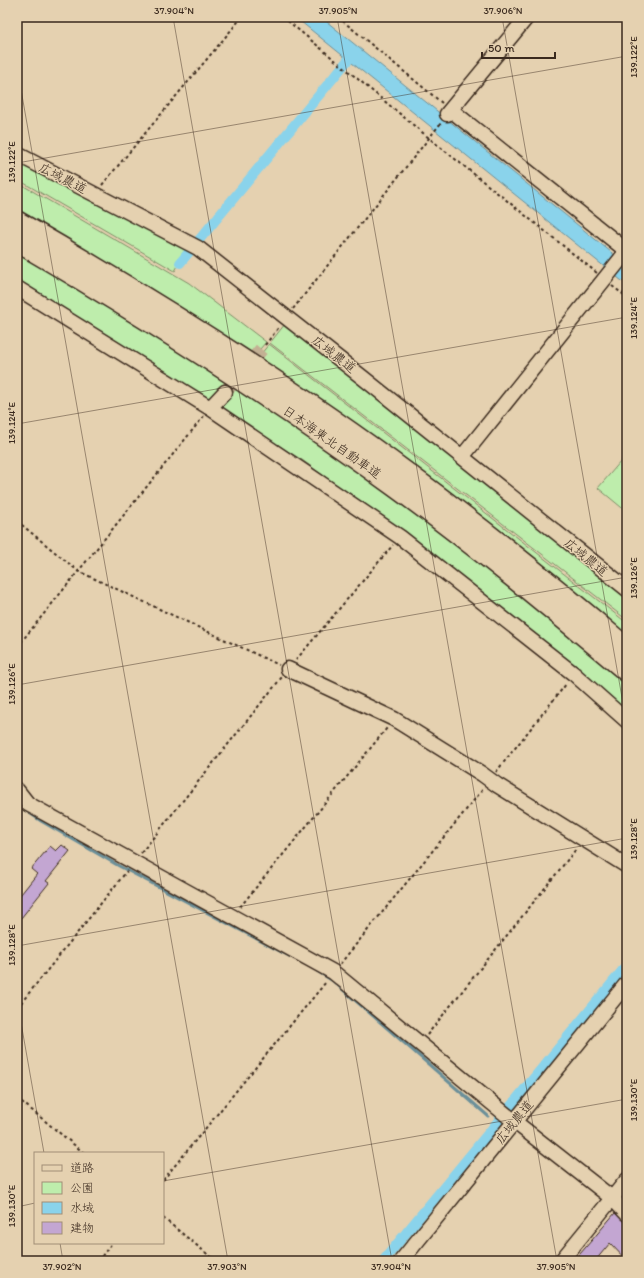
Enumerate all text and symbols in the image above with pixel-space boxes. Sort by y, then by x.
text: 37.904°N [154,4,194,17]
text: 37.905°N [318,4,358,17]
text: 37.906°N [483,4,523,17]
scale bar [482,34,555,60]
text: 139.122°E [627,36,640,78]
text: 50 m [488,41,514,55]
text: 139.122°E [5,141,18,183]
street label: 広域農道 [36,160,90,196]
text: 139.124°E [627,296,640,339]
street label: 広域農道 [309,332,359,376]
text: 139.124°E [5,401,18,444]
street label: 日本海東北自動車道 [280,402,384,482]
street label: 広域農道 [561,535,611,579]
text: 139.126°E [627,557,640,599]
text: 139.126°E [5,663,18,705]
text: 139.128°E [627,818,640,860]
text: 139.128°E [5,924,18,966]
text: 139.130°E [627,1078,640,1121]
street label: 広域農道 [492,1097,536,1147]
legend [34,1152,164,1244]
text: 道路 [70,1161,94,1175]
text: 公園 [70,1181,94,1195]
text: 139.130°E [5,1184,18,1227]
text: 水域 [70,1201,94,1215]
text: 建物 [70,1221,94,1235]
text: 37.902°N [42,1260,82,1273]
text: 37.903°N [207,1260,247,1273]
text: 37.904°N [371,1260,411,1273]
text: 37.905°N [536,1260,576,1273]

